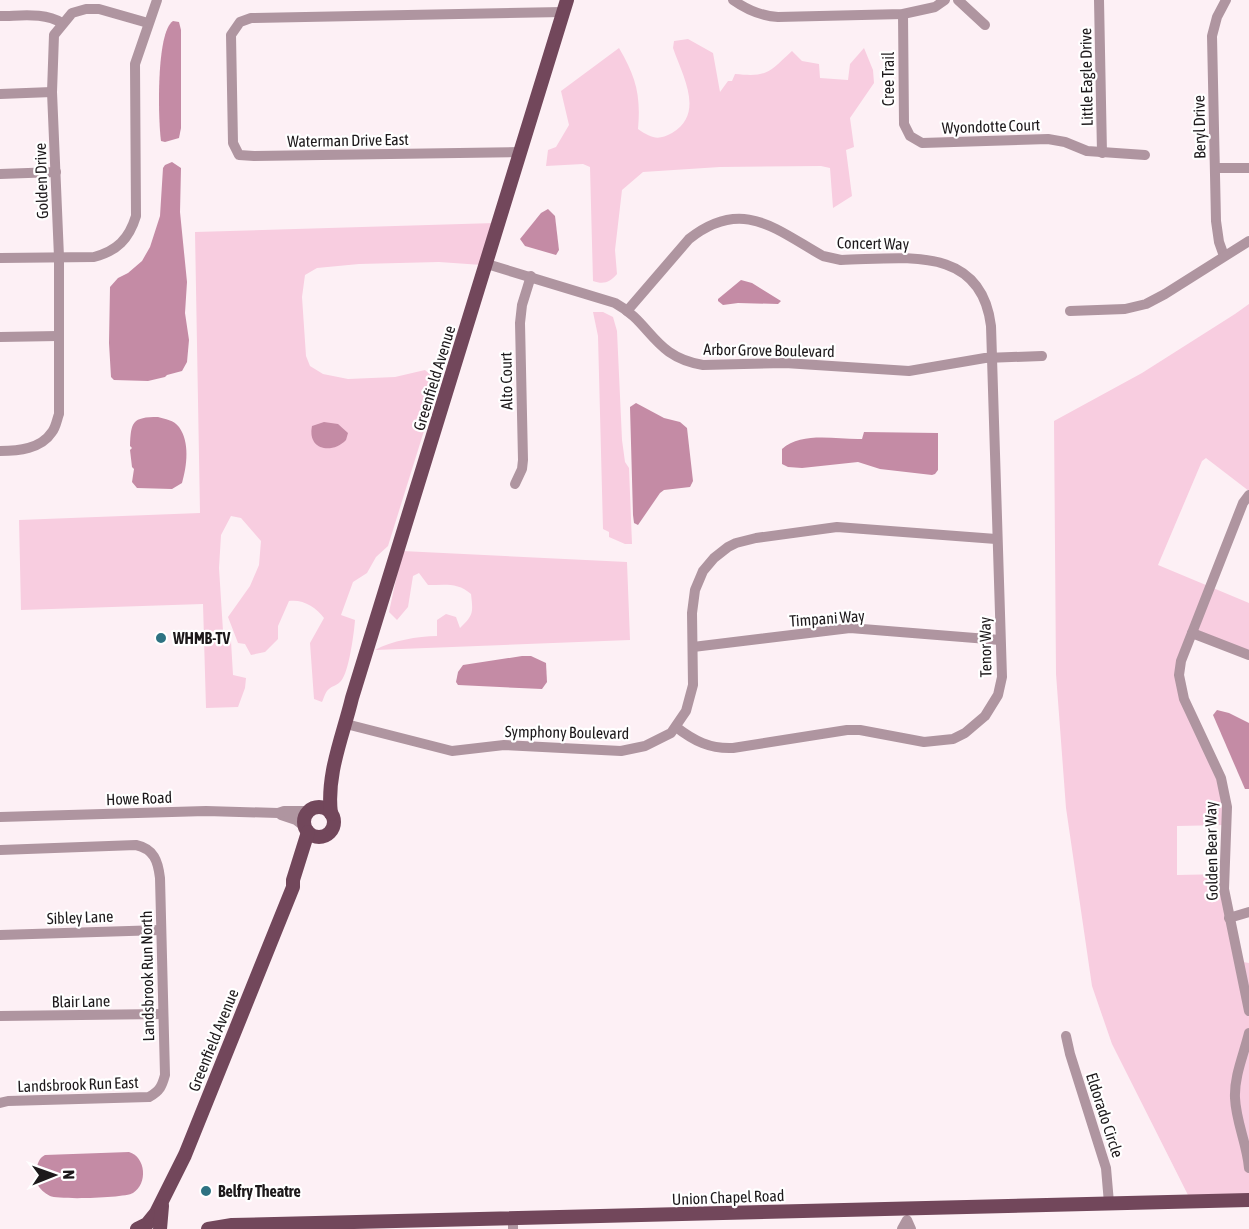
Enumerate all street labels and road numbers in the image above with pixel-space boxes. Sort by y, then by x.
street label: Little Eagle Drive [1076,28,1097,126]
street label: Cree Trail [879,51,897,106]
street label: Beryl Drive [1189,95,1210,159]
street label: Wyondotte Court [941,115,1041,138]
street label: Waterman Drive East [287,130,409,150]
street label: Golden Drive [31,143,51,219]
street label: Concert Way [837,233,910,254]
street label: Greenfield Avenue [409,323,459,433]
street label: Arbor Grove Boulevard [703,340,835,360]
street label: Alto Court [496,352,516,410]
street label: Timpani Way [789,606,866,631]
street label: Tenor Way [975,616,996,677]
street label: Symphony Boulevard [505,722,629,743]
street label: Howe Road [106,788,172,808]
street label: Golden Bear Way [1201,801,1222,901]
street label: Sibley Lane [46,907,114,928]
street label: Landsbrook Run North [137,910,157,1042]
street label: Greenfield Avenue [184,986,242,1094]
street label: Blair Lane [52,991,110,1011]
street label: Eldorado Circle [1083,1070,1127,1160]
street label: Landsbrook Run East [17,1073,139,1095]
street label: Union Chapel Road [671,1186,785,1209]

